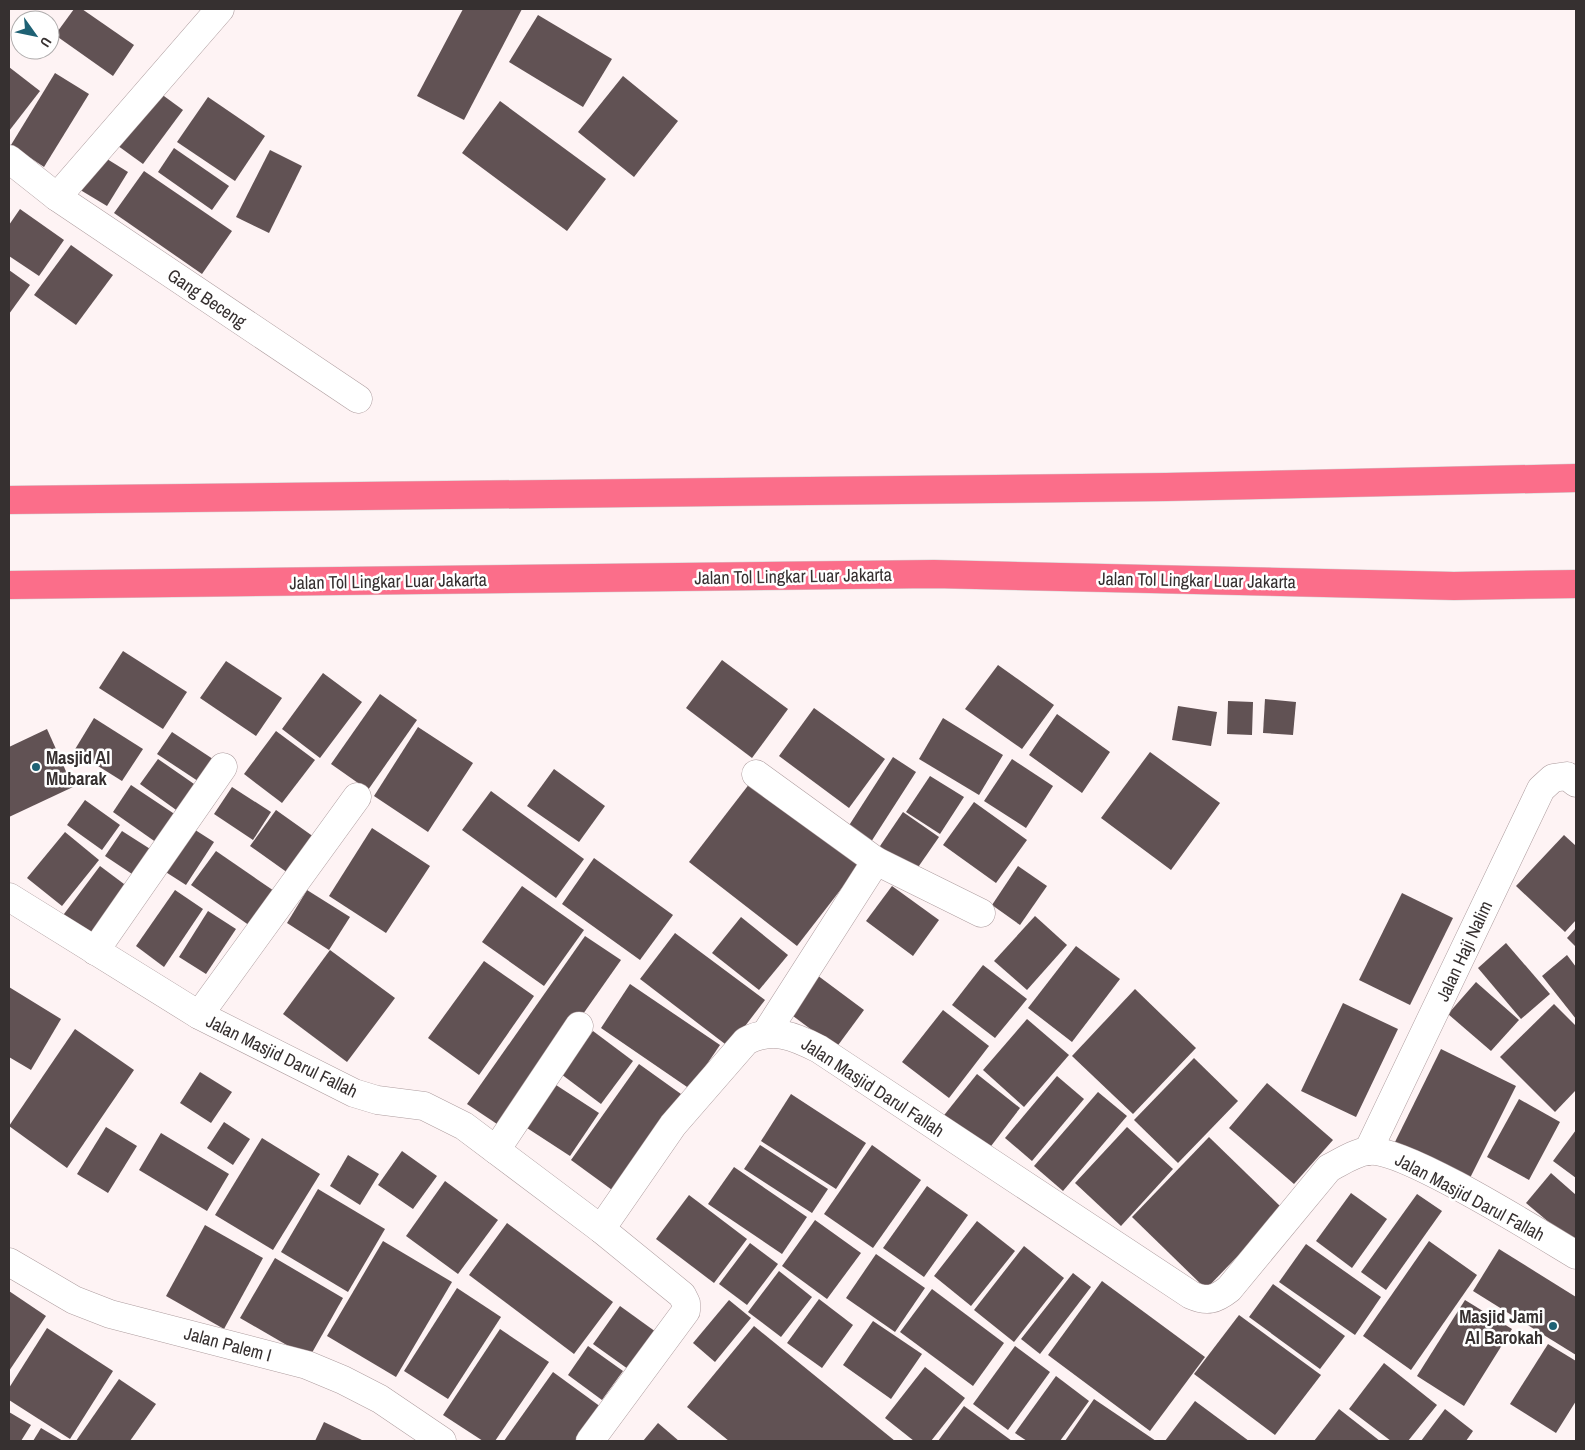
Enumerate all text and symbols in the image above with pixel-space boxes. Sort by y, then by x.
north arrow [10,10,60,60]
text: U [36,34,56,50]
street label: Gang Beceng [163,262,252,334]
street label: Jalan Tol Lingkar Luar Jakarta [694,562,892,590]
street label: Jalan Tol Lingkar Luar Jakarta [1098,566,1296,594]
street label: Jalan Tol Lingkar Luar Jakarta [289,567,487,595]
place label: Masjid Al Mubarak [46,745,110,791]
marker: Masjid Al Mubarak [30,761,42,773]
street label: Jalan Haji Nalim [1430,897,1498,1005]
street label: Jalan Masjid Darul Fallah [202,1008,362,1104]
street label: Jalan Masjid Darul Fallah [797,1031,949,1143]
street label: Jalan Masjid Darul Fallah [1391,1147,1549,1247]
place label: Masjid Jami Al Barokah [1459,1304,1543,1350]
street label: Jalan Palem I [182,1320,274,1368]
marker: Masjid Jami Al Barokah [1547,1320,1559,1332]

